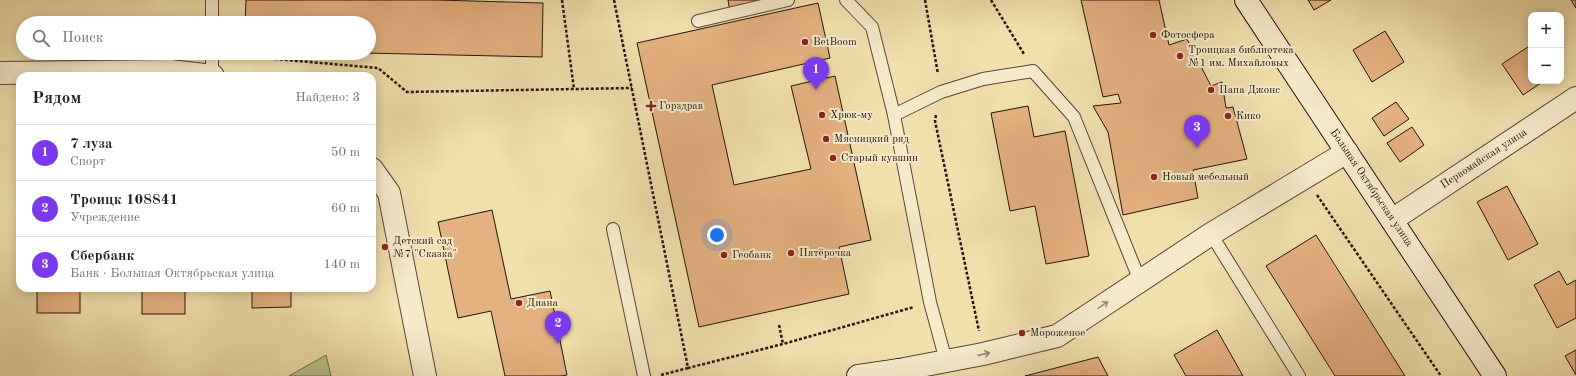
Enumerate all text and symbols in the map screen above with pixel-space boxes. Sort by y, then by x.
map controls [1528,12,1564,84]
button: + [1528,12,1564,48]
search box [16,16,376,60]
icon: search [30,27,52,49]
marker: Фотосфера [1148,30,1158,40]
place label: Фотосфера [1161,30,1215,41]
text: Поиск [62,31,103,46]
marker: BetBoom [800,37,810,47]
place label: BetBoom [813,37,857,48]
place label: Троицкая библиотека №1 им. Михайловых [1188,45,1294,69]
button: − [1528,48,1564,84]
marker: Троицкая библиотека №1 им. Михайловых [1175,51,1185,61]
pin: 1 [803,57,829,90]
marker: Папа Джонс [1206,85,1216,95]
place label: Папа Джонс [1219,85,1280,96]
text: Рядом [32,90,81,107]
text: Найдено: 3 [296,91,360,104]
marker: Горздрав [646,101,656,111]
place label: Горздрав [659,101,703,112]
marker: Хрюк-му [817,110,827,120]
place label: Хрюк-му [830,110,873,121]
marker: Кико [1223,111,1233,121]
place label: Кико [1236,111,1261,122]
pin: 3 [1184,115,1210,148]
street label: Большая Октябрьская улица [1328,127,1415,249]
street label: Первомайская улица [1439,127,1530,191]
marker: Мясницкий ряд [821,134,831,144]
place label: Мясницкий ряд [834,134,910,145]
text: 7 луза [70,137,113,152]
text: 1 [41,146,49,159]
text: 50 m [331,146,360,159]
marker: Старый кувшин [828,153,838,163]
place label: Старый кувшин [841,153,918,164]
text: Спорт [70,155,105,168]
marker: Новый мебельный [1149,172,1159,182]
place label: Новый мебельный [1162,172,1249,183]
text: Троицк 108841 [70,193,178,208]
text: 2 [41,202,49,215]
text: 60 m [331,202,360,215]
text: Учреждение [70,211,140,224]
your location [707,225,727,245]
place label: Детский сад №7 "Сказка" [393,236,457,260]
marker: Детский сад №7 "Сказка" [380,242,390,252]
marker: Пятёрочка [786,248,796,258]
place label: Пятёрочка [799,248,852,259]
text: Сбербанк [70,249,134,264]
marker: Геобанк [719,250,729,260]
place label: Геобанк [732,250,772,261]
text: 3 [41,258,49,271]
text: 140 m [323,258,360,271]
text: Банк · Большая Октябрьская улица [70,267,275,280]
marker: Диана [514,298,524,308]
place label: Диана [527,298,559,309]
one-way arrow [1097,301,1109,309]
pin: 2 [545,311,571,344]
marker: Мороженое [1017,328,1027,338]
place label: Мороженое [1030,328,1085,339]
one-way arrow [977,349,990,357]

